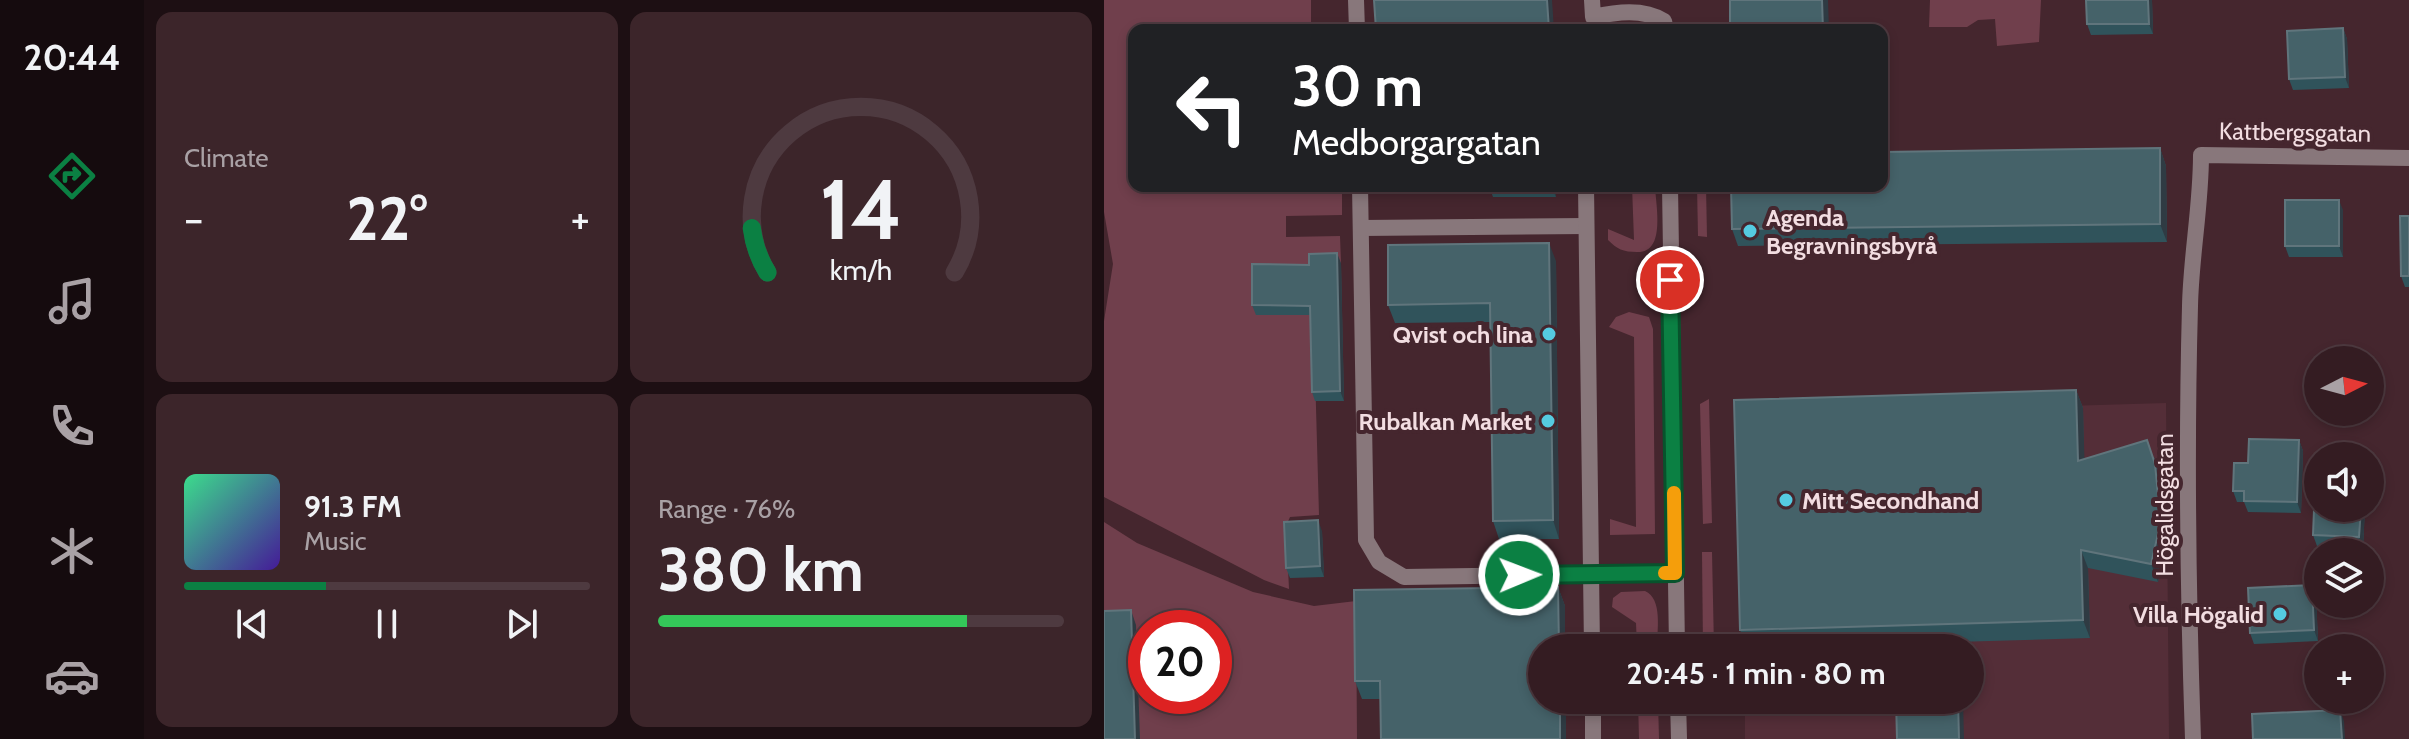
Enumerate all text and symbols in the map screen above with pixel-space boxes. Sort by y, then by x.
text: 20:44 [23,35,121,79]
text: 30 m [1292,52,1423,120]
icon: left [1160,56,1264,160]
street label: Kattbergsgatan [2219,116,2371,148]
text: Medborgargatan [1292,120,1541,164]
text: Climate [184,142,269,174]
icon: directions [44,148,100,204]
text: 14 [820,158,902,259]
text: 22° [347,182,427,255]
text: − [184,192,203,245]
text: + [571,192,590,245]
place label: Agenda Begravningsbyrå [1766,203,1937,260]
marker: Agenda Begravningsbyrå [1741,222,1759,240]
pin [1636,246,1704,314]
text: km/h [830,252,892,287]
icon: arrive [1648,258,1692,302]
icon: music [44,273,100,329]
place label: Qvist och lina [1393,320,1533,349]
marker: Qvist och lina [1540,325,1558,343]
north arrow [2304,346,2384,426]
map controls [2304,346,2384,714]
icon: phone [44,398,100,454]
place label: Rubalkan Market [1358,407,1532,436]
marker: Rubalkan Market [1539,412,1557,430]
street label: Högalidsgatan [2150,433,2179,577]
button: sound [2304,442,2384,522]
place label: Mitt Secondhand [1802,486,1979,515]
text: 91.3 FM [304,488,402,525]
marker: Mitt Secondhand [1777,491,1795,509]
text: Range · 76% [658,493,795,525]
icon: climate [44,523,100,579]
text: Music [304,525,367,557]
text: 380 km [658,533,864,606]
position arrow [1477,533,1561,617]
button: layers [2304,538,2384,618]
place label: Villa Högalid [2133,600,2264,629]
icon: previous [230,602,274,646]
icon: pause [365,602,409,646]
icon: next [500,602,544,646]
marker: Villa Högalid [2271,605,2289,623]
speed limit sign: 20 [1128,610,1232,714]
button: + [2304,634,2384,714]
icon: car [44,648,100,704]
text: 20:45 · 1 min · 80 m [1626,655,1886,692]

